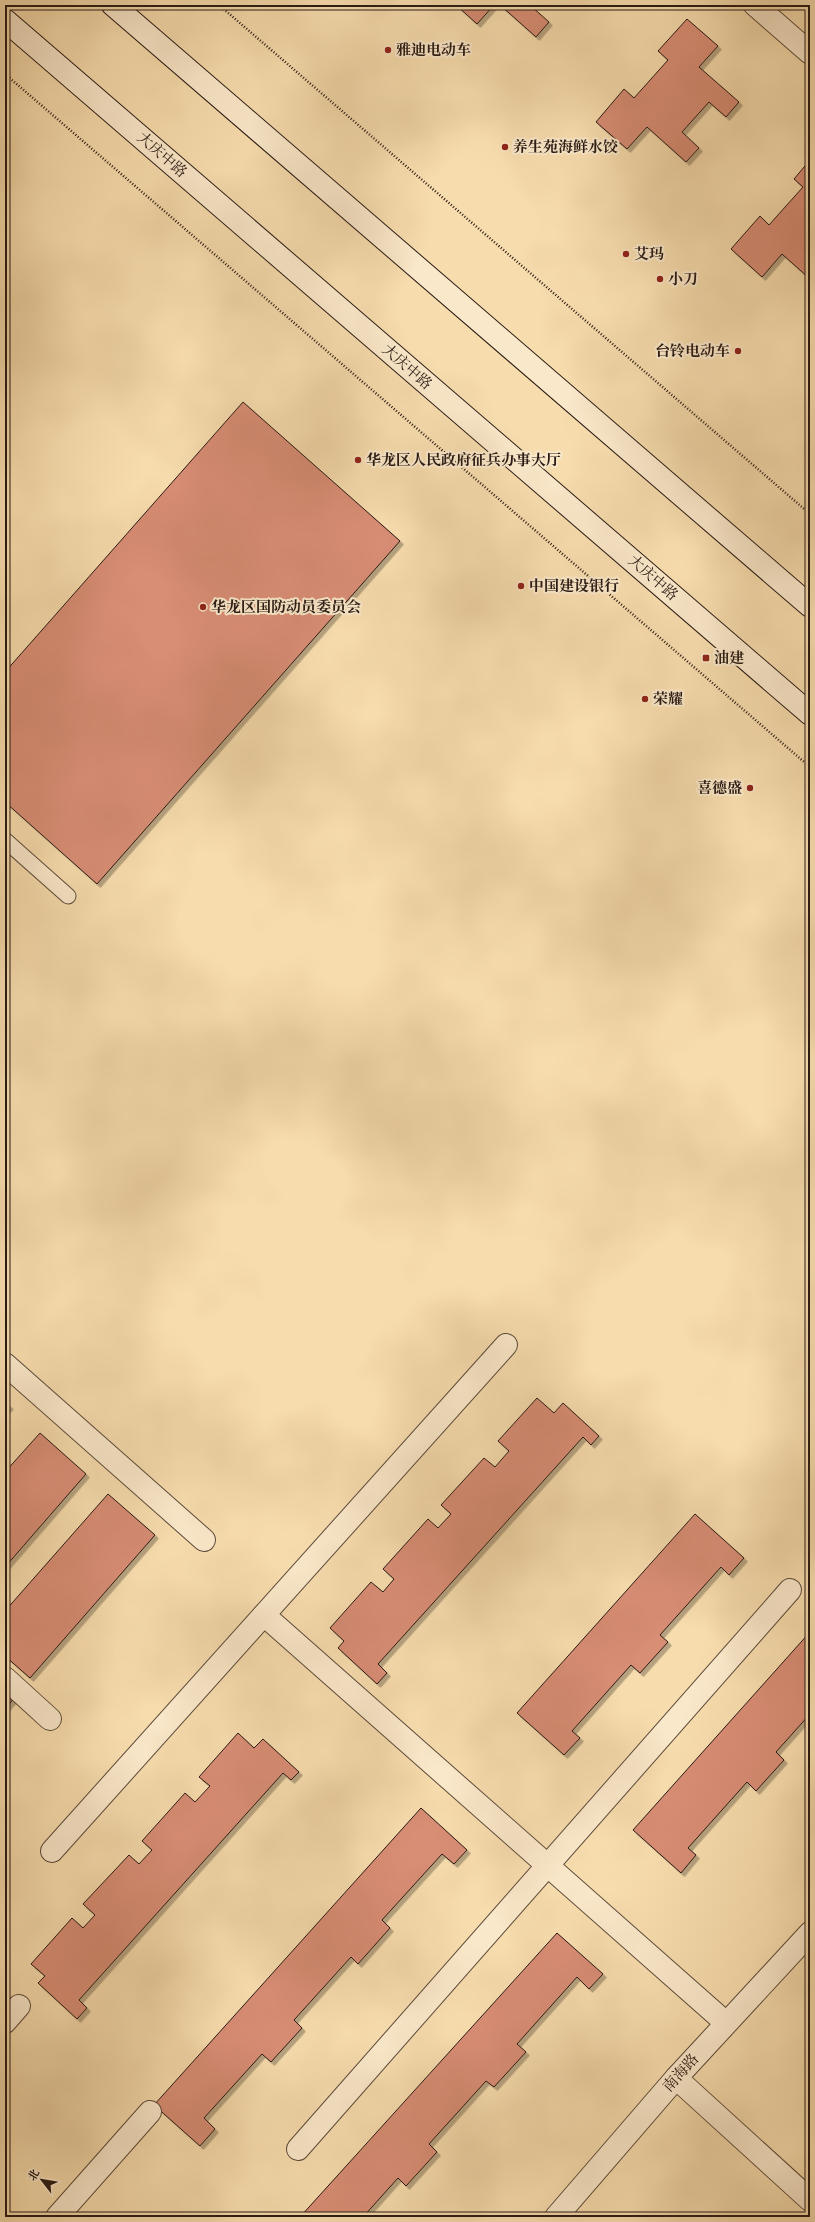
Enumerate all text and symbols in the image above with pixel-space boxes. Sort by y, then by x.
place label: 雅迪电动车 [396,41,471,60]
marker: 雅迪电动车 [383,45,393,55]
street label: 大庆中路 [133,128,191,182]
place label: 养生苑海鲜水饺 [513,138,618,157]
marker: 养生苑海鲜水饺 [500,142,510,152]
place label: 艾玛 [634,245,664,264]
marker: 艾玛 [621,249,631,259]
place label: 小刀 [668,270,698,289]
marker: 小刀 [655,274,665,284]
street label: 大庆中路 [378,340,436,394]
place label: 台铃电动车 [655,342,730,361]
marker: 台铃电动车 [733,346,743,356]
place label: 华龙区人民政府征兵办事大厅 [366,451,561,470]
marker: 华龙区人民政府征兵办事大厅 [353,455,363,465]
street label: 大庆中路 [624,551,682,605]
place label: 中国建设银行 [529,577,619,596]
marker: 中国建设银行 [516,581,526,591]
place label: 华龙区国防动员委员会 [211,598,361,617]
marker: 华龙区国防动员委员会 [198,602,208,612]
place label: 油建 [714,649,744,668]
marker: 油建 [701,653,711,663]
place label: 荣耀 [653,690,683,709]
marker: 荣耀 [640,694,650,704]
place label: 喜德盛 [697,779,742,798]
marker: 喜德盛 [745,783,755,793]
street label: 南海路 [659,2050,703,2096]
north arrow [22,2160,62,2200]
text: 北 [25,2167,43,2184]

